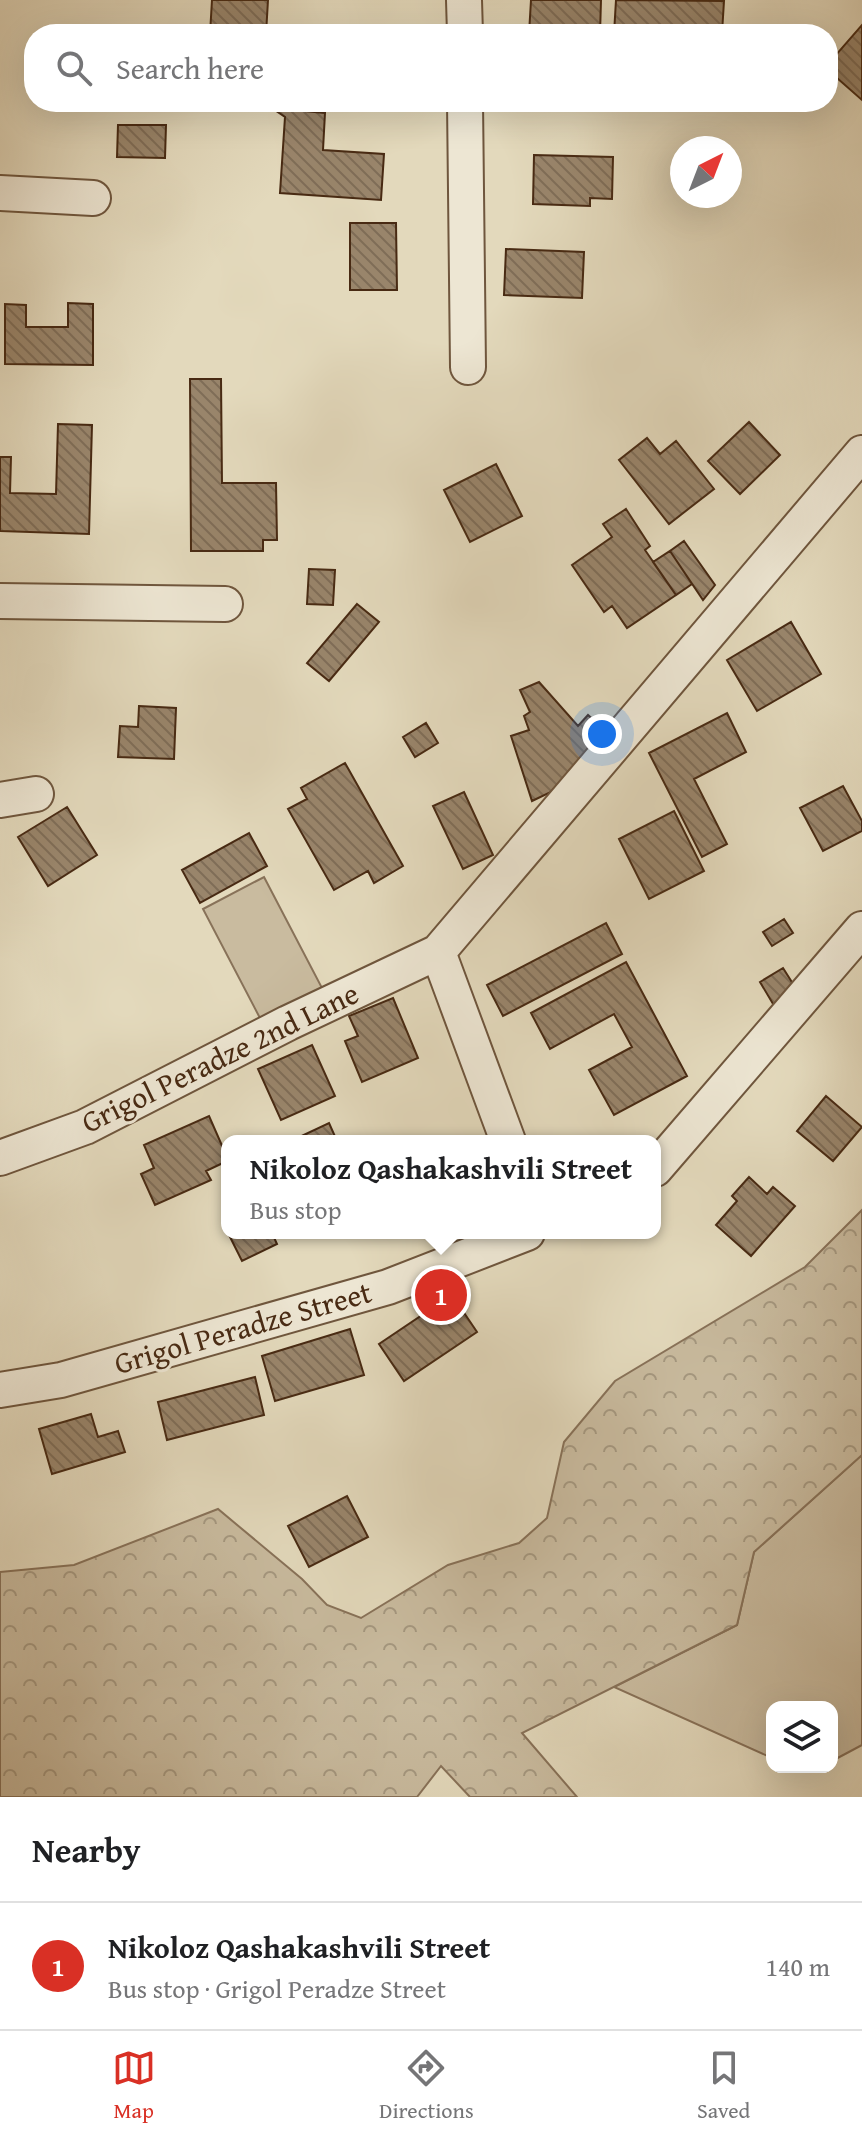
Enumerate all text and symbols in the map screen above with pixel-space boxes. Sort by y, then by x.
search box [24,24,838,112]
icon: search [52,46,96,90]
text: Search here [116,46,264,90]
north arrow [670,136,742,208]
your location [582,714,622,754]
street label: Grigol Peradze 2nd Lane [73,971,366,1143]
popup [221,1135,661,1239]
text: Nikoloz Qashakashvili Street [250,1146,632,1190]
text: Bus stop [250,1190,341,1229]
pin: 1 [415,1265,467,1325]
street label: Grigol Peradze Street [109,1269,377,1385]
map controls [766,1701,838,1773]
button: layers [766,1701,838,1773]
text: Nearby [32,1825,141,1874]
text: Nikoloz Qashakashvili Street [108,1925,490,1969]
text: 1 [51,1947,65,1986]
text: 140 m [765,1947,830,1986]
text: Bus stop · Grigol Peradze Street [108,1969,446,2008]
tab: Map [112,2046,156,2126]
tab: Directions [379,2046,474,2126]
tab: Saved [697,2046,750,2126]

